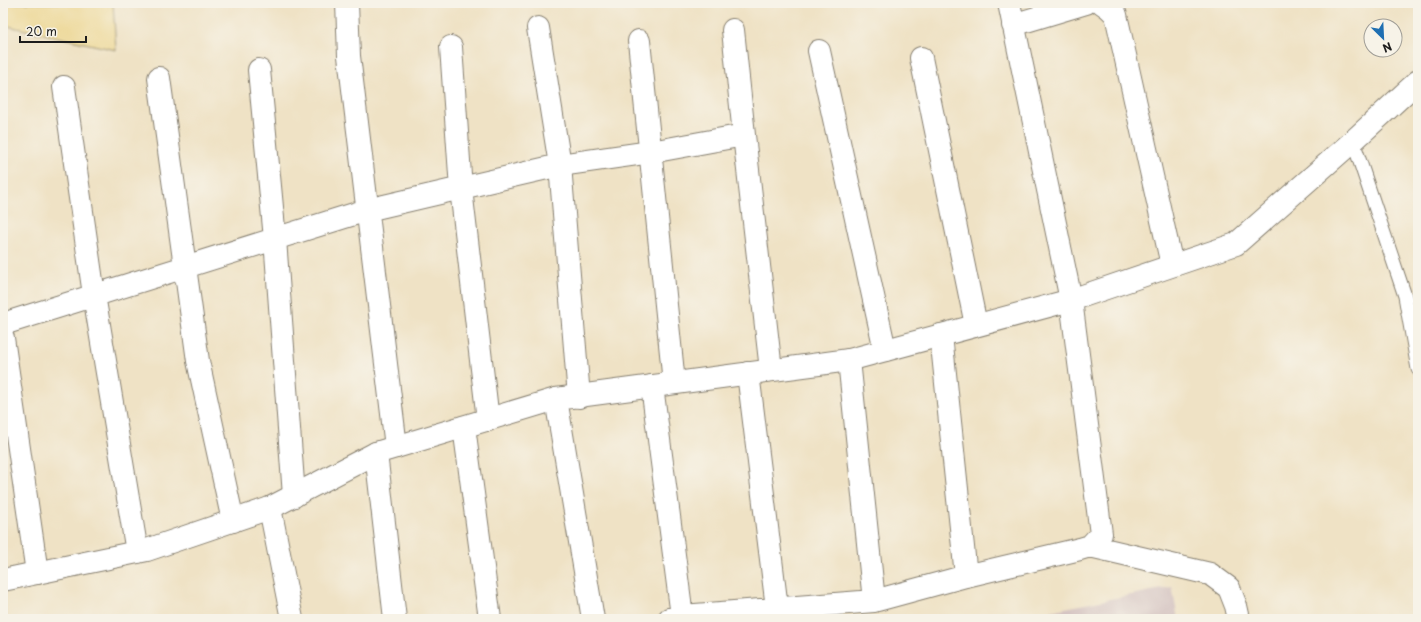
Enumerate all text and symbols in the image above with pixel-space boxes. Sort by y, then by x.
scale bar [20,18,86,44]
north arrow [1363,18,1403,58]
text: 20 m [26,22,57,40]
text: N [1380,38,1395,57]

